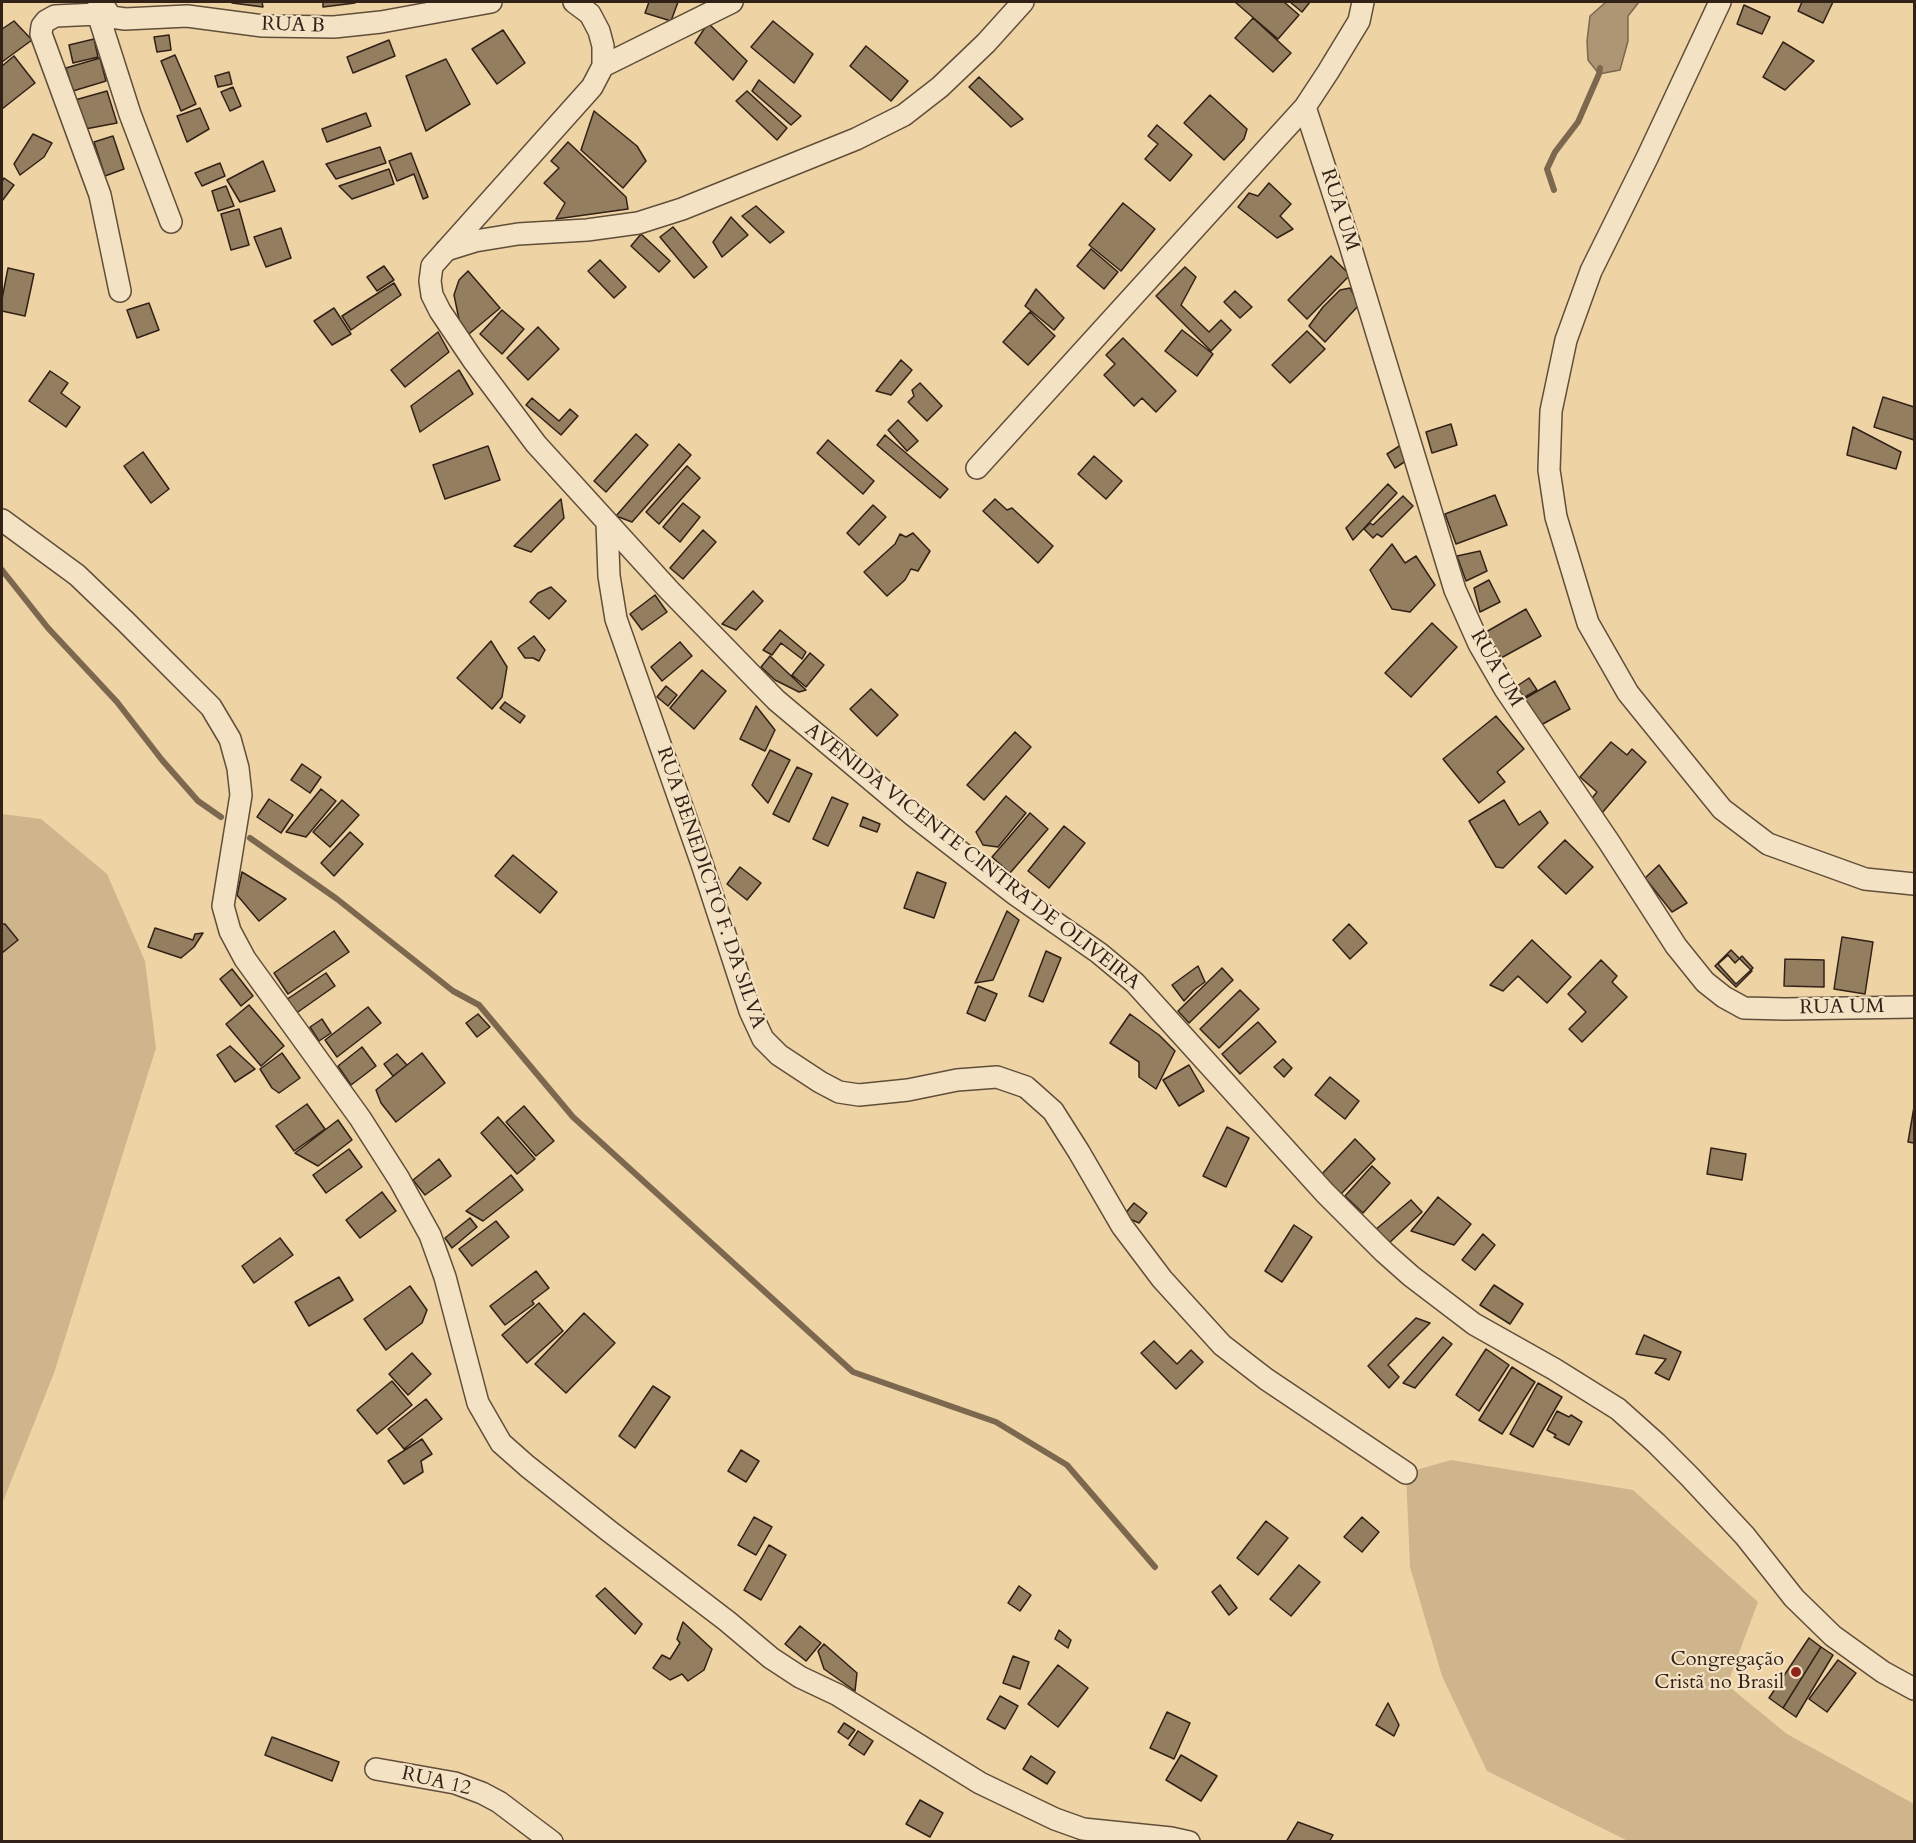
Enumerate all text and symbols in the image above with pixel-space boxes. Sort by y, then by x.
street label: RUA B [261,13,325,39]
street label: RUA UM [1314,166,1364,254]
street label: RUA UM [1464,626,1528,712]
street label: AVENIDA VICENTE CINTRA DE OLIVEIRA [800,719,1144,995]
street label: RUA BENEDICTO F. DA SILVA [650,744,770,1032]
street label: RUA UM [1799,995,1885,1021]
place label: Congregação Cristã no Brasil [1654,1648,1784,1695]
marker: Congregação Cristã no Brasil [1789,1665,1803,1679]
street label: RUA 12 [399,1762,473,1802]

